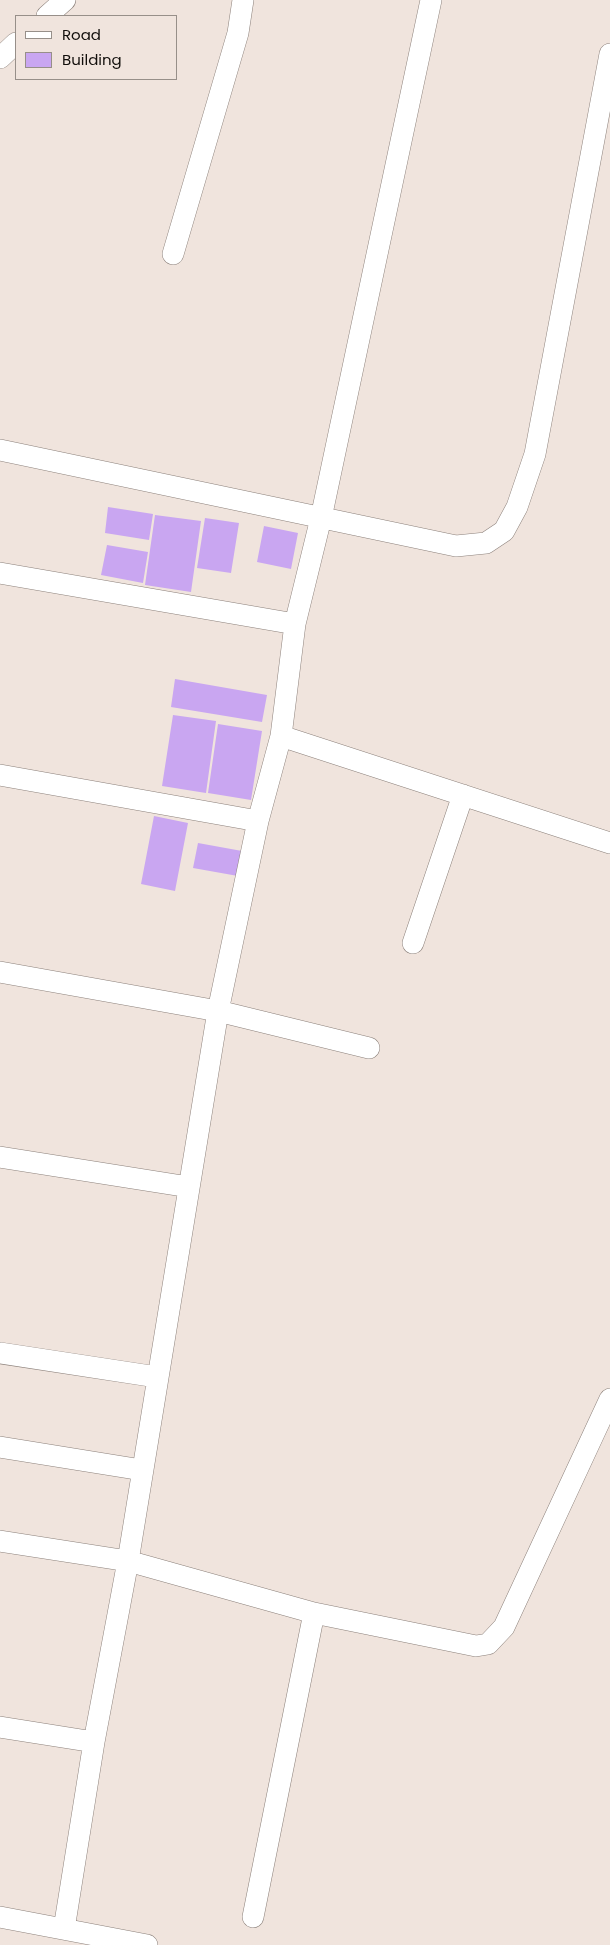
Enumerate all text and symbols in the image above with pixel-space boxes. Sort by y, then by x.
legend [15,15,178,80]
text: Road [62,24,101,45]
text: Building [62,49,122,70]

